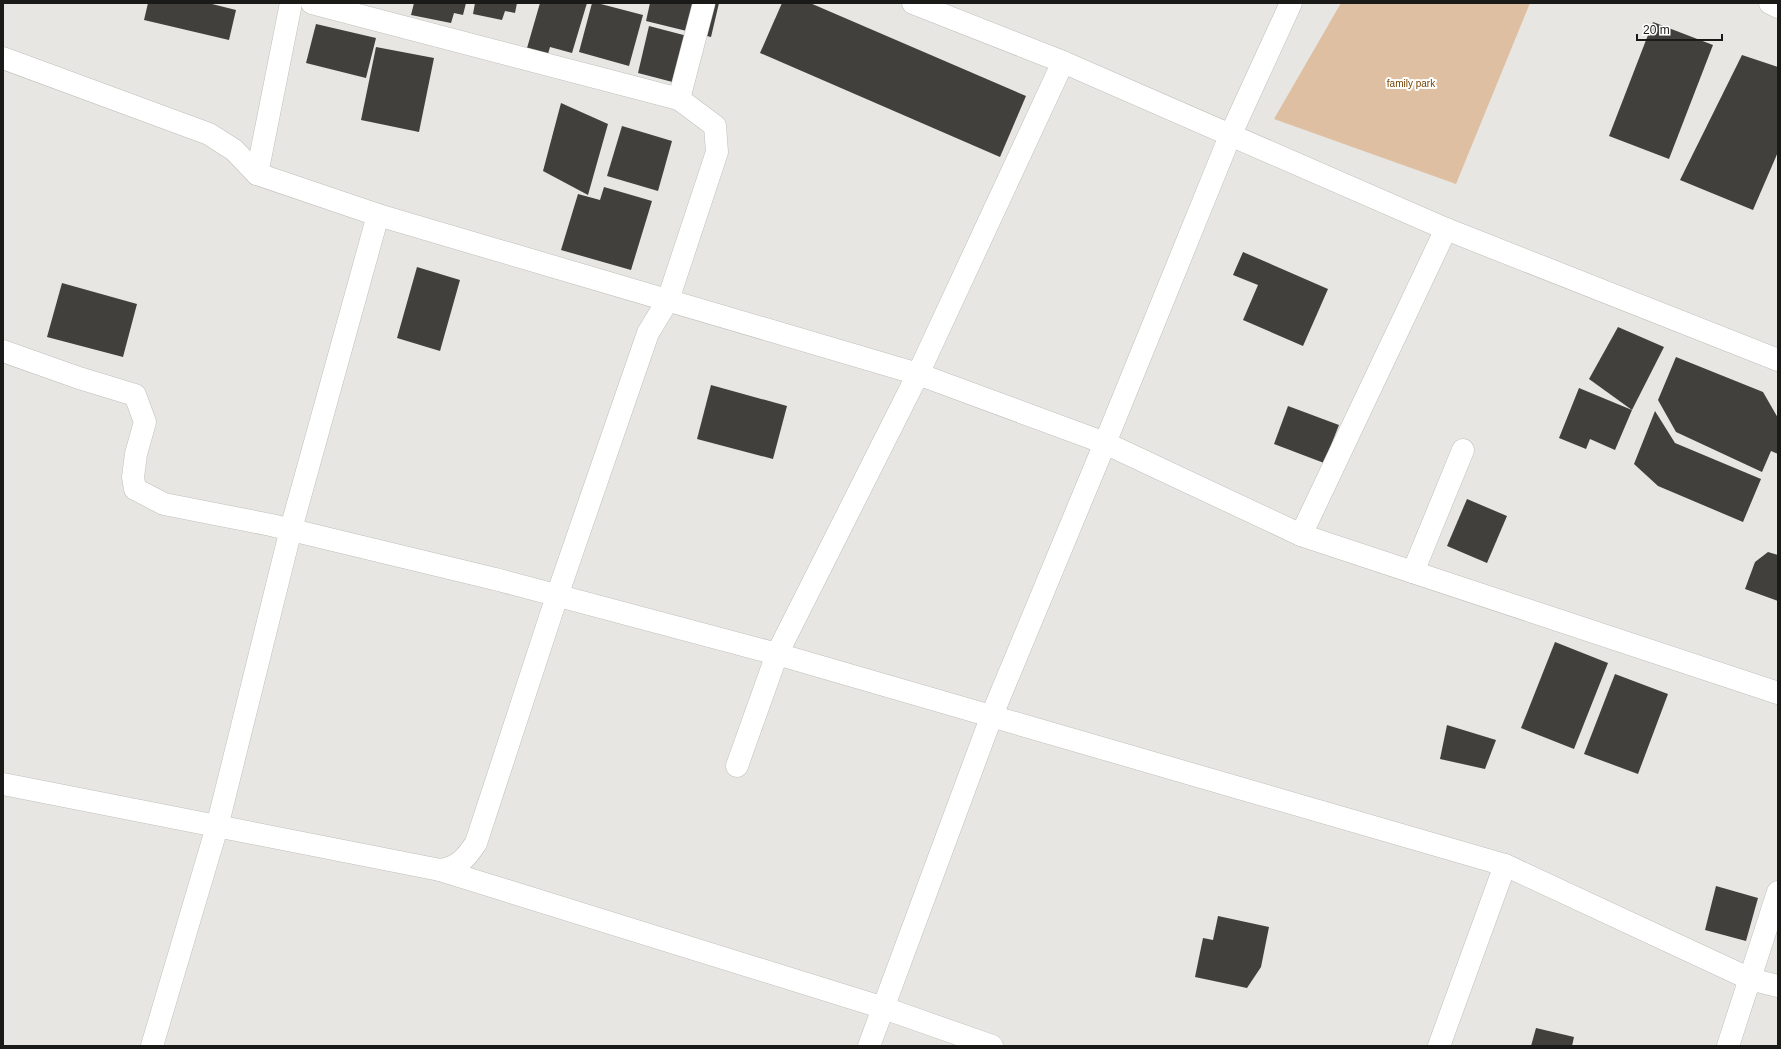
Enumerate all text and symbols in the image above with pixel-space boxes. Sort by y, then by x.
scale bar [1637,16,1722,42]
text: 20 m [1643,23,1670,37]
park label: family park [1387,78,1436,89]

